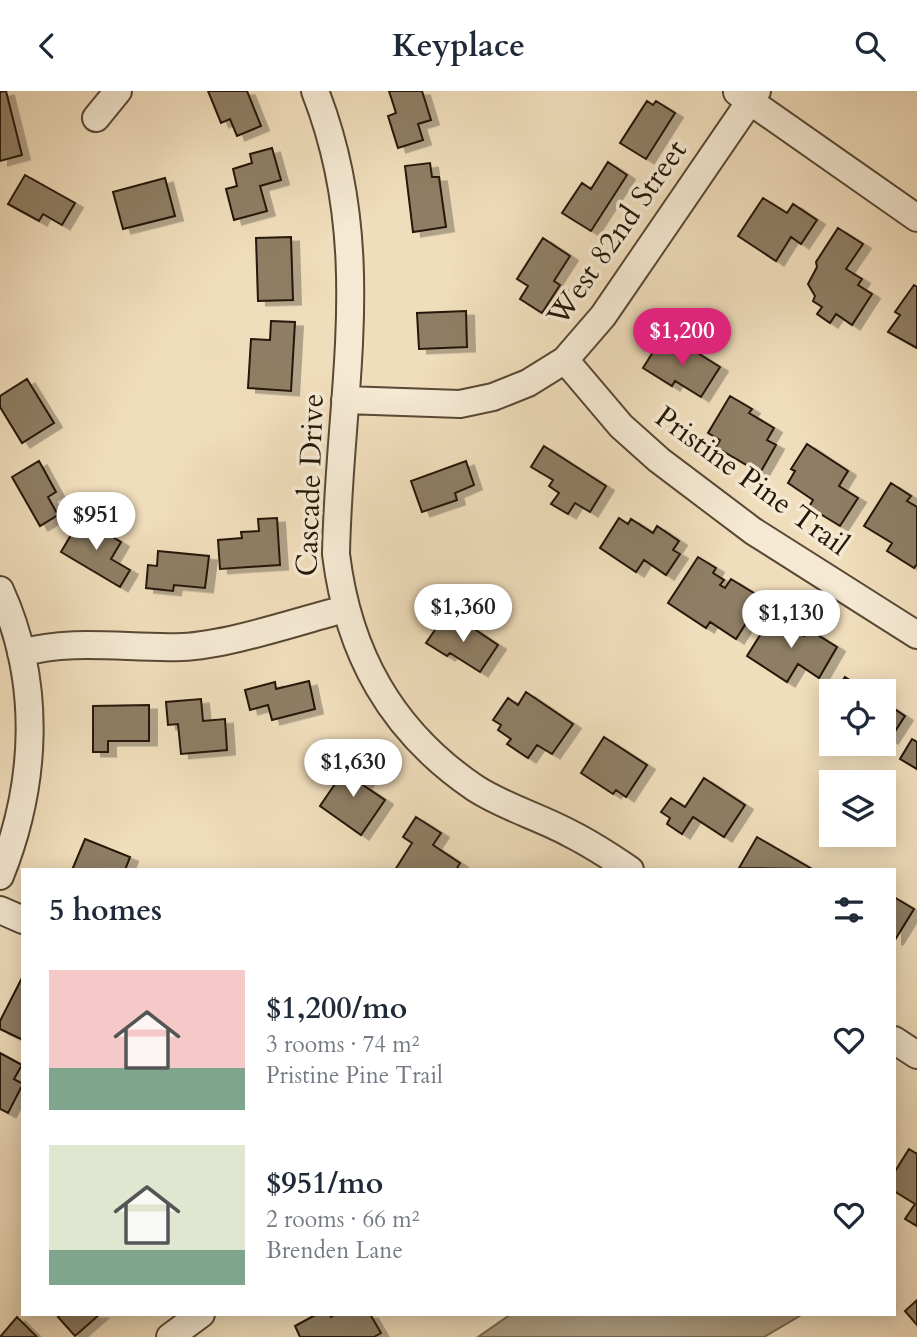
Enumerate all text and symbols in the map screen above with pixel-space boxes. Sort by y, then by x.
text: Keyplace [392,24,525,68]
icon: back [28,27,66,65]
icon: search [851,27,889,65]
street label: West 82nd Street [537,131,697,335]
pin: $1,200 [625,309,739,368]
text: $1,200 [649,315,715,346]
street label: Cascade Drive [286,393,334,577]
street label: Pristine Pine Trail [647,397,858,566]
pin: $951 [55,493,137,552]
text: $951 [72,499,120,530]
pin: $1,360 [406,585,520,644]
text: $1,360 [430,591,496,622]
pin: $1,130 [734,591,848,650]
text: $1,130 [758,597,824,628]
map controls [819,679,896,847]
button: locate [819,679,896,756]
pin: $1,630 [296,739,410,799]
text: $1,630 [320,746,386,777]
button: layers [819,770,896,847]
text: 5 homes [49,890,162,931]
icon: filters [830,891,868,929]
text: $1,200/mo [266,988,407,1029]
icon: home [105,998,189,1082]
icon: heart [830,1021,868,1059]
text: 3 rooms · 74 m² [266,1029,419,1060]
text: Pristine Pine Trail [266,1060,443,1091]
text: $951/mo [266,1163,383,1204]
icon: home [105,1173,189,1257]
icon: heart [830,1196,868,1234]
text: 2 rooms · 66 m² [266,1204,419,1235]
text: Brenden Lane [266,1235,403,1266]

